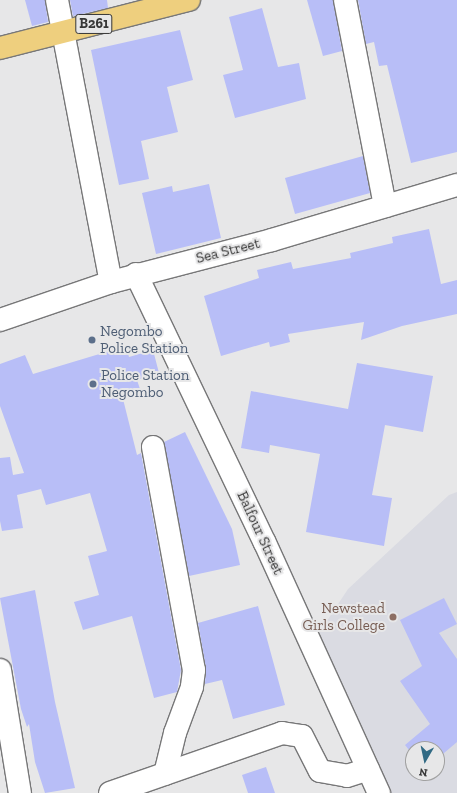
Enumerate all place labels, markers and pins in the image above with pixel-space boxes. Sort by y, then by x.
place label: Negombo Police Station [100,322,188,357]
marker: Negombo Police Station [87,335,97,345]
place label: Police Station Negombo [101,366,189,401]
marker: Police Station Negombo [88,379,98,389]
place label: Newstead Girls College [303,599,385,634]
marker: Newstead Girls College [388,612,398,622]

